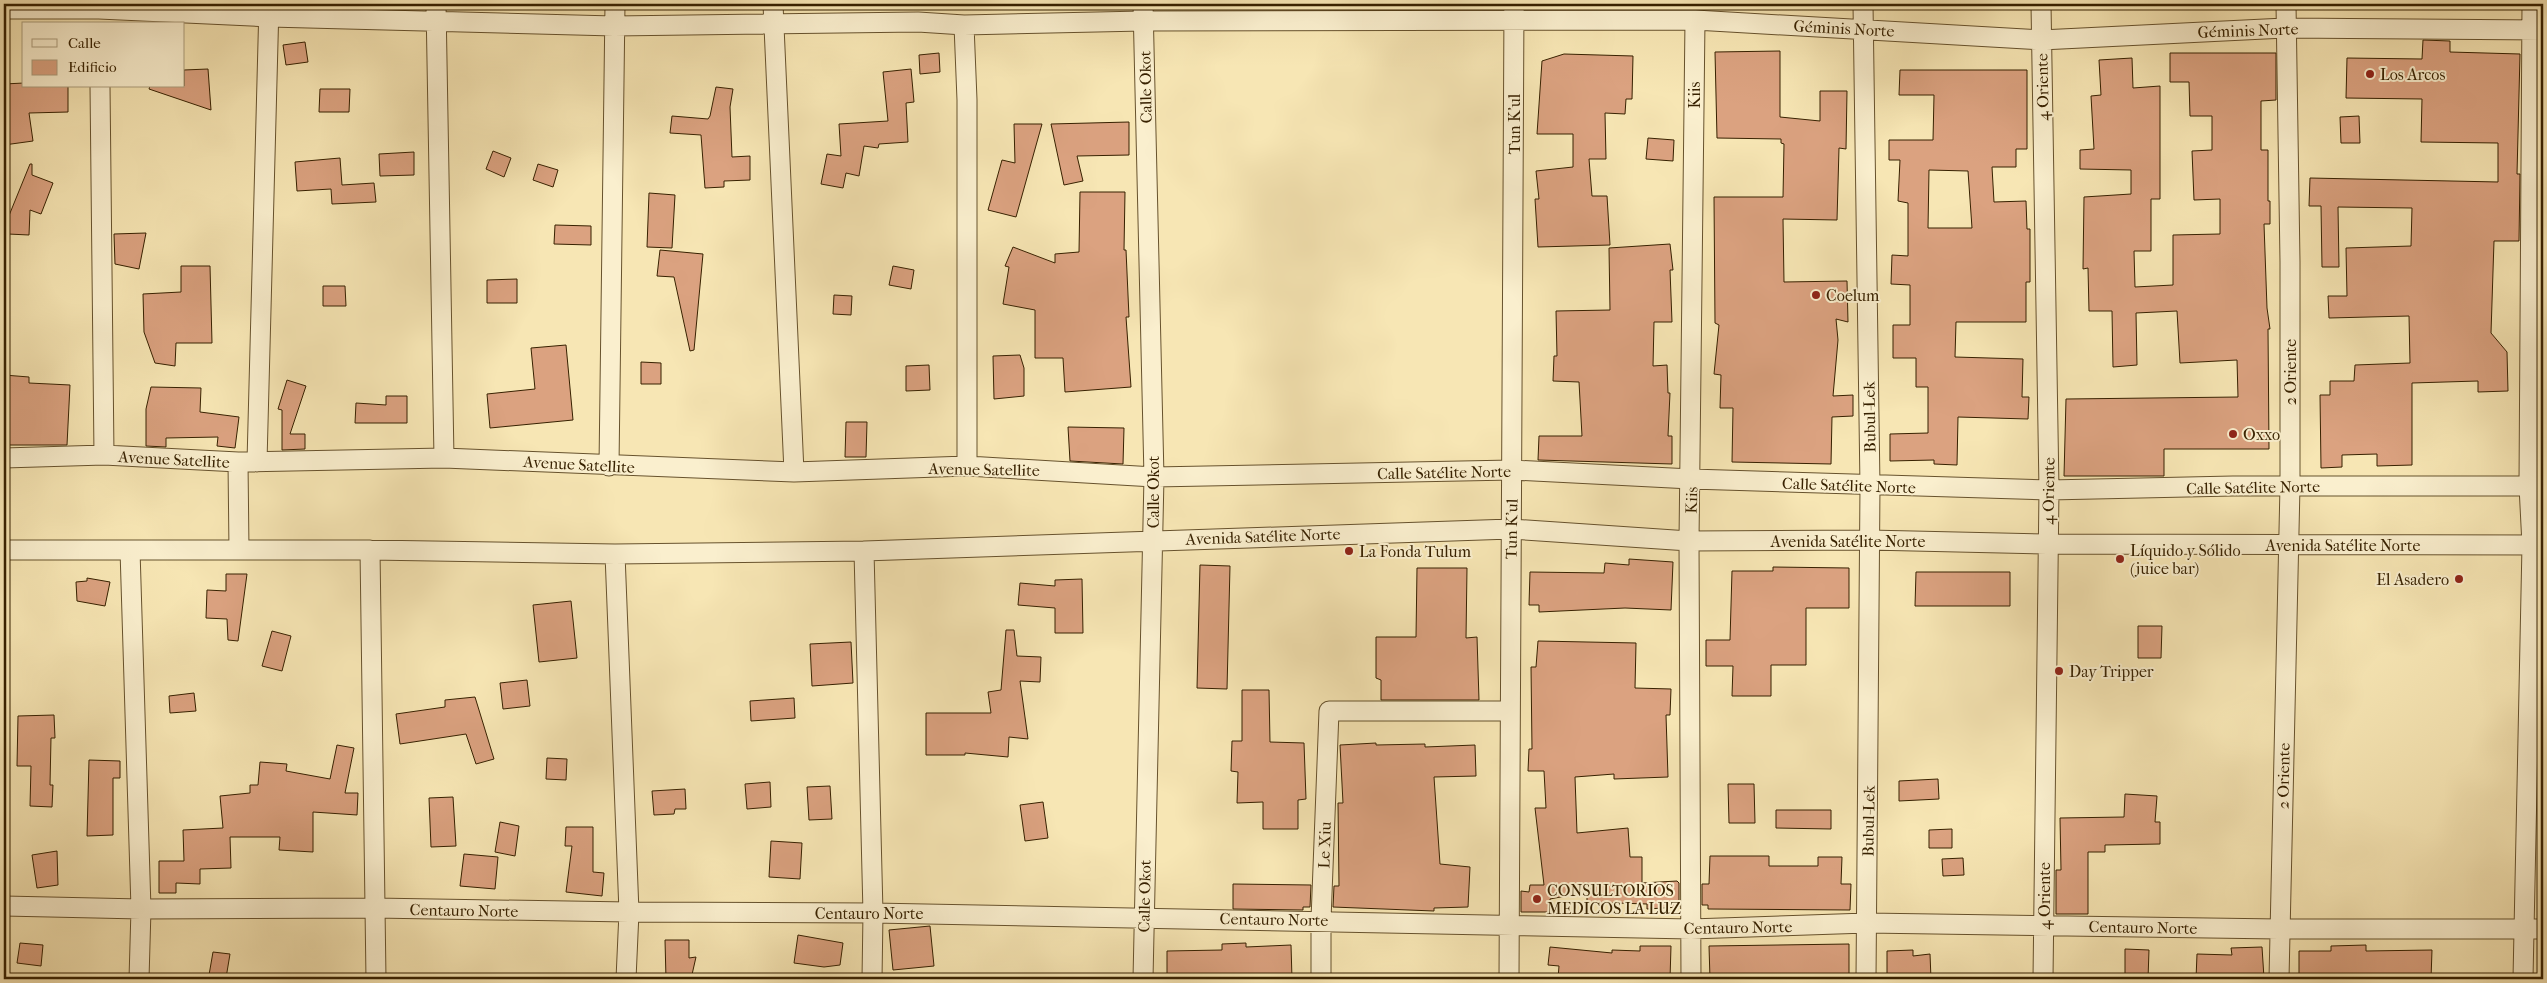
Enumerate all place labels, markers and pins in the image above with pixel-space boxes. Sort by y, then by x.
place label: Los Arcos [2380,65,2445,84]
marker: Los Arcos [2364,68,2376,80]
place label: Coelum [1826,286,1880,305]
marker: Coelum [1810,289,1822,301]
place label: Oxxo [2243,425,2280,444]
marker: Oxxo [2227,428,2239,440]
place label: Líquido y Sólido (juice bar) [2130,541,2241,578]
place label: La Fonda Tulum [1359,542,1472,561]
marker: La Fonda Tulum [1343,545,1355,557]
marker: Líquido y Sólido (juice bar) [2114,553,2126,565]
place label: El Asadero [2376,570,2449,589]
marker: El Asadero [2453,573,2465,585]
place label: Day Tripper [2069,662,2154,681]
marker: Day Tripper [2053,665,2065,677]
place label: CONSULTORIOS MEDICOS LA LUZ [1547,881,1681,918]
marker: CONSULTORIOS MEDICOS LA LUZ [1531,893,1543,905]

